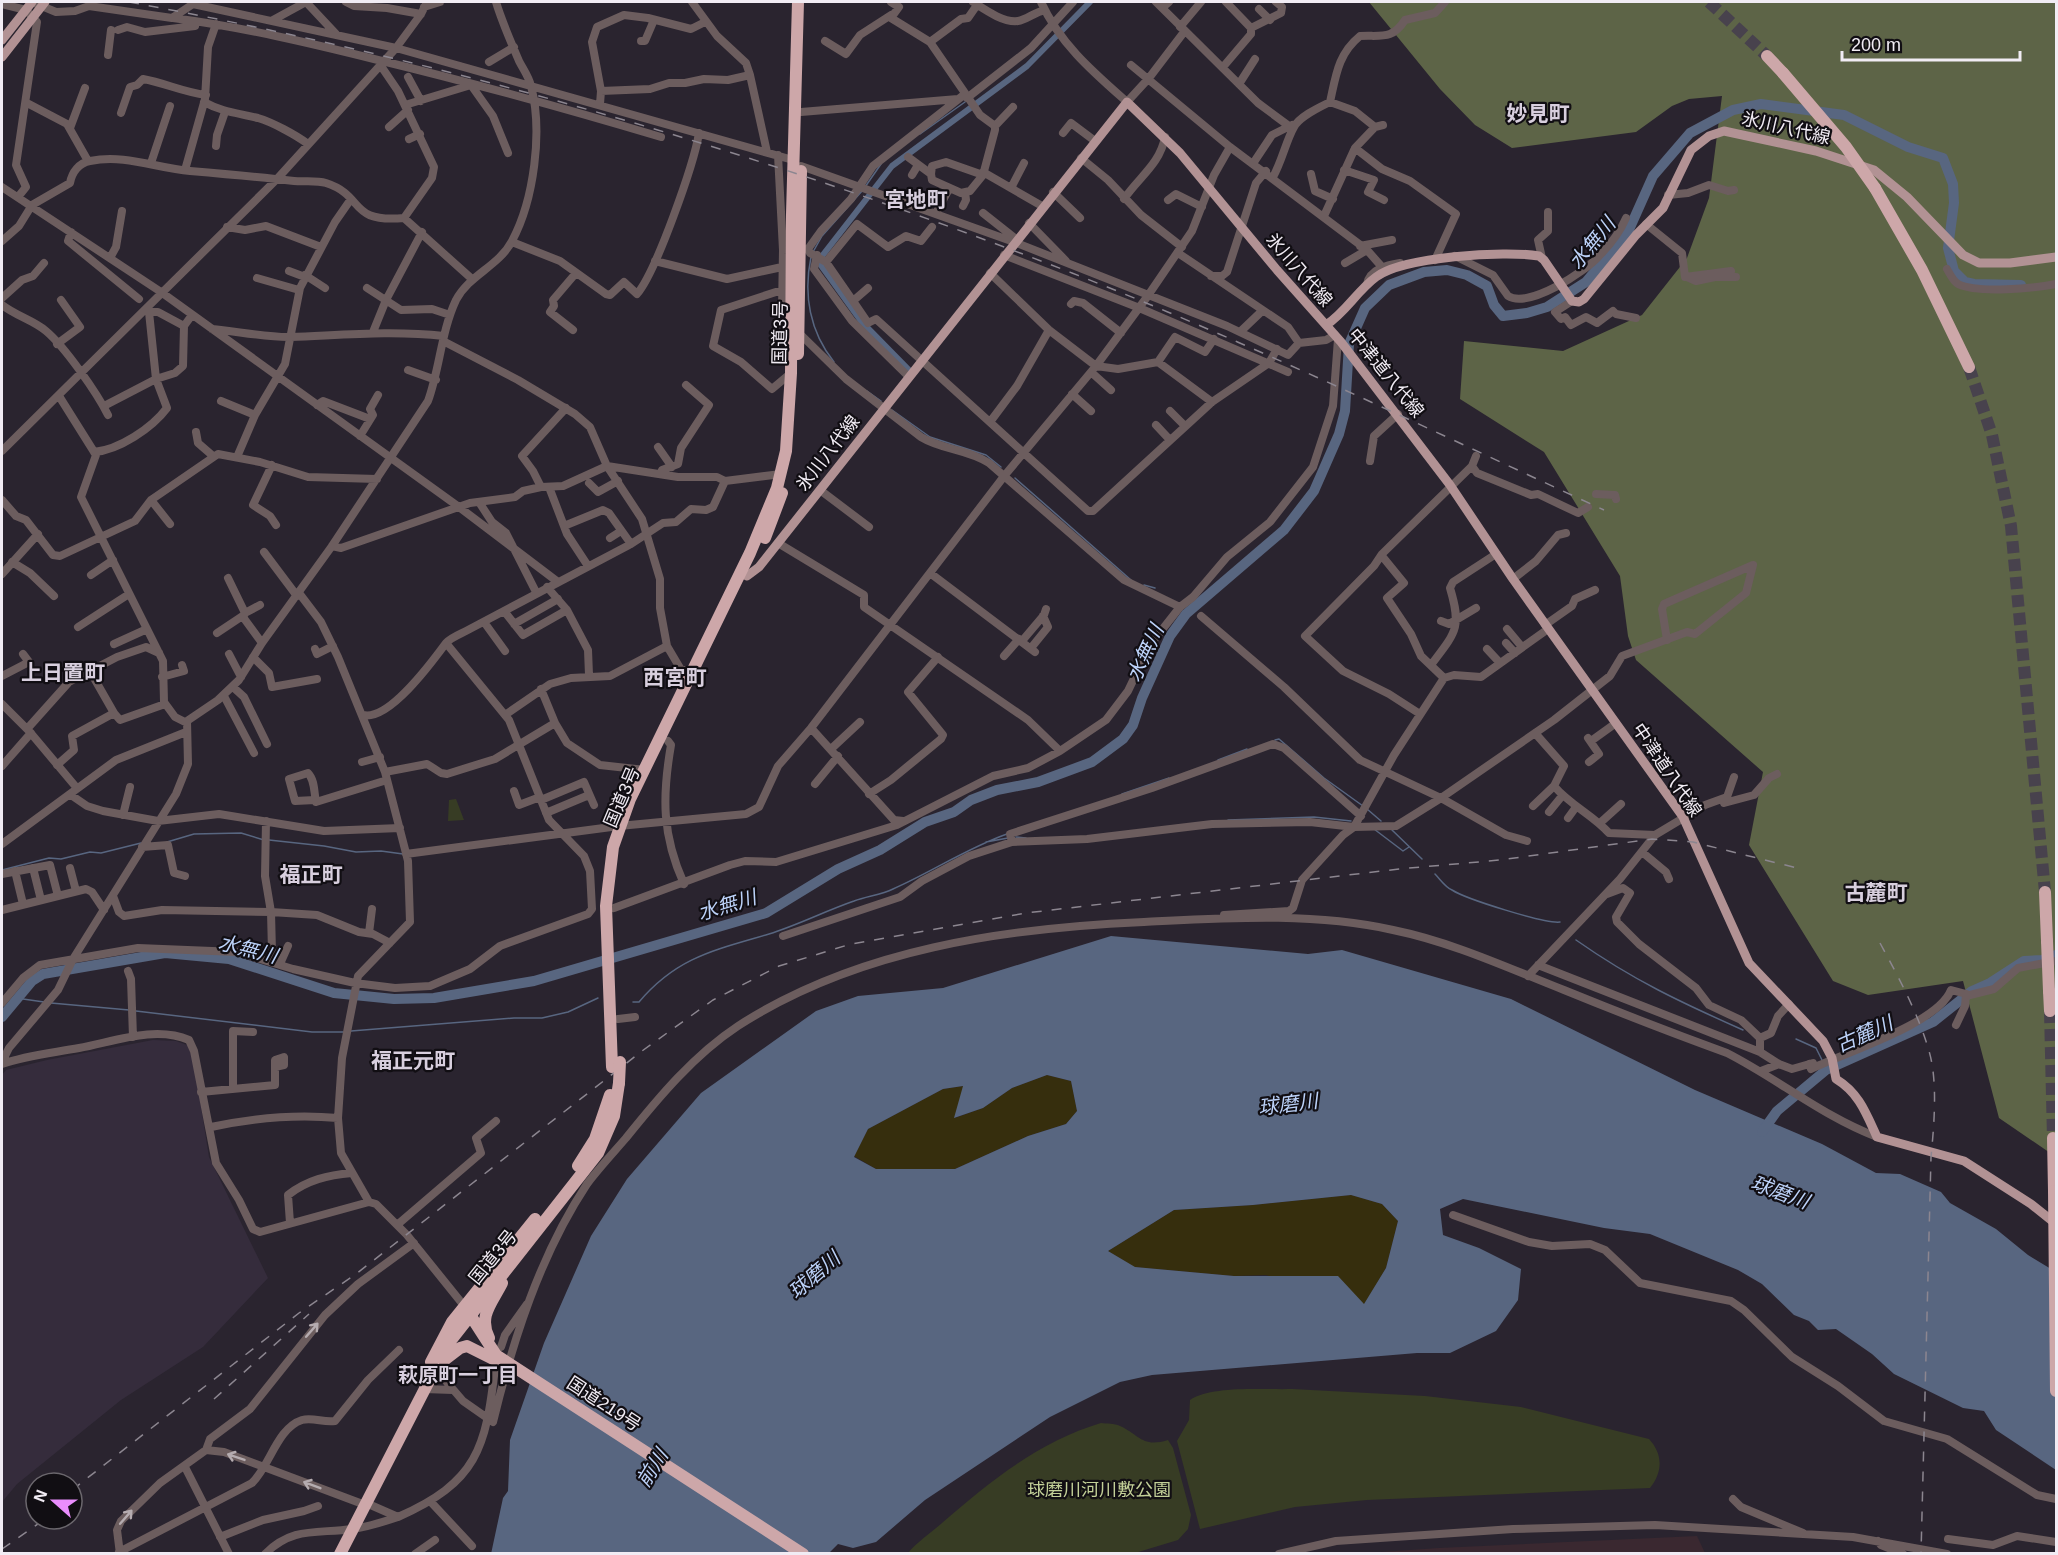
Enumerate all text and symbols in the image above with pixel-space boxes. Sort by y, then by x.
scale bar [1842,24,2020,62]
text: 200 m [1851,35,1901,55]
district label: 妙見町 [1507,102,1570,125]
street label: 氷川八代線 [1740,108,1832,148]
district label: 宮地町 [885,188,948,211]
water label: 水無川 [1565,211,1621,273]
street label: 氷川八代線 [1262,229,1336,311]
street label: 国道3号 [769,301,791,365]
street label: 中津道八代線 [1344,325,1428,421]
street label: 氷川八代線 [792,411,864,495]
water label: 水無川 [1122,619,1168,685]
district label: 上日置町 [21,661,105,684]
district label: 西宮町 [644,666,707,689]
street label: 中津道八代線 [1629,720,1705,820]
street label: 国道3号 [600,764,644,830]
district label: 福正町 [280,863,343,886]
district label: 古麓町 [1845,881,1908,904]
water label: 水無川 [695,885,761,924]
water label: 水無川 [216,931,282,967]
water label: 古麓川 [1832,1011,1898,1056]
district label: 福正元町 [371,1049,455,1072]
water label: 球磨川 [1257,1089,1321,1119]
water label: 球磨川 [1748,1171,1814,1213]
street label: 国道3号 [465,1226,521,1288]
water label: 球磨川 [784,1246,845,1303]
one-way arrow [305,1323,319,1338]
district label: 萩原町一丁目 [398,1364,518,1386]
street label: 国道219号 [563,1373,645,1435]
water label: 前川 [632,1444,673,1491]
one-way arrow [227,1450,246,1461]
north arrow [24,1471,84,1531]
one-way arrow [303,1478,322,1489]
park label: 球磨川河川敷公園 [1027,1480,1171,1500]
text: N [30,1487,50,1504]
one-way arrow [119,1510,133,1525]

